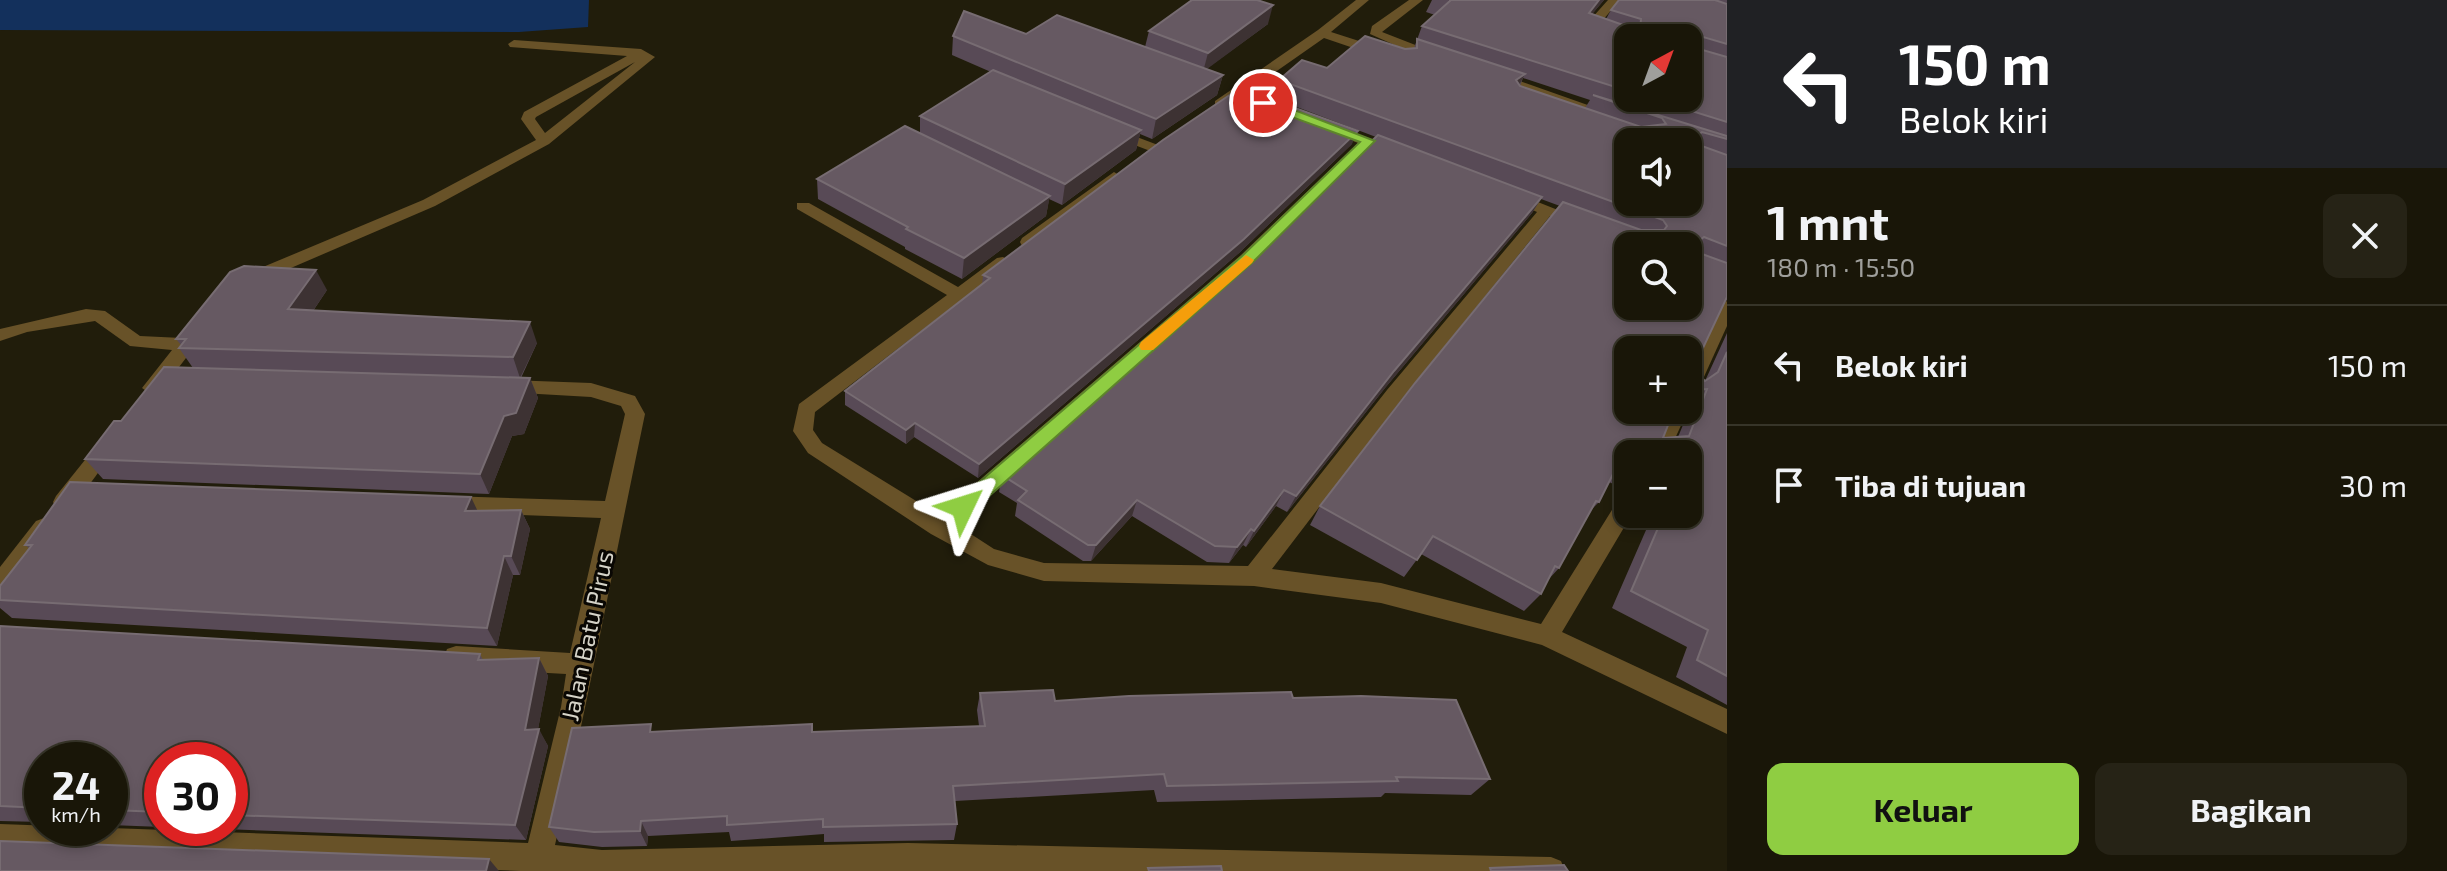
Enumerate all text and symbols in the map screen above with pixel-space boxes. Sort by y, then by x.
north arrow [1614,24,1702,112]
map controls [1614,24,1702,528]
text: 150 m [1899,29,2051,96]
icon: left [1767,32,1871,136]
pin [1229,69,1297,137]
icon: arrive [1241,81,1285,125]
text: Belok kiri [1899,97,2048,140]
button: sound [1614,128,1702,216]
text: 1 mnt [1767,192,1889,250]
button: close [2323,194,2407,278]
button: search [1614,232,1702,320]
text: 180 m · 15:50 [1767,251,1915,282]
button: + [1614,336,1702,424]
icon: left [1767,343,1811,387]
text: Belok kiri [1835,347,1968,383]
text: 150 m [2328,347,2407,383]
button: − [1614,440,1702,528]
icon: arrive [1767,463,1811,507]
position arrow [921,465,1005,549]
text: Tiba di tujuan [1835,467,2026,503]
text: 30 m [2339,467,2407,503]
street label: Jalan Batu Pirus [554,548,619,723]
speed limit sign: 30 [144,742,248,846]
text: 24 [52,760,100,808]
button: Keluar [1767,763,2079,855]
button: Bagikan [2095,763,2407,855]
text: km/h [51,802,101,826]

